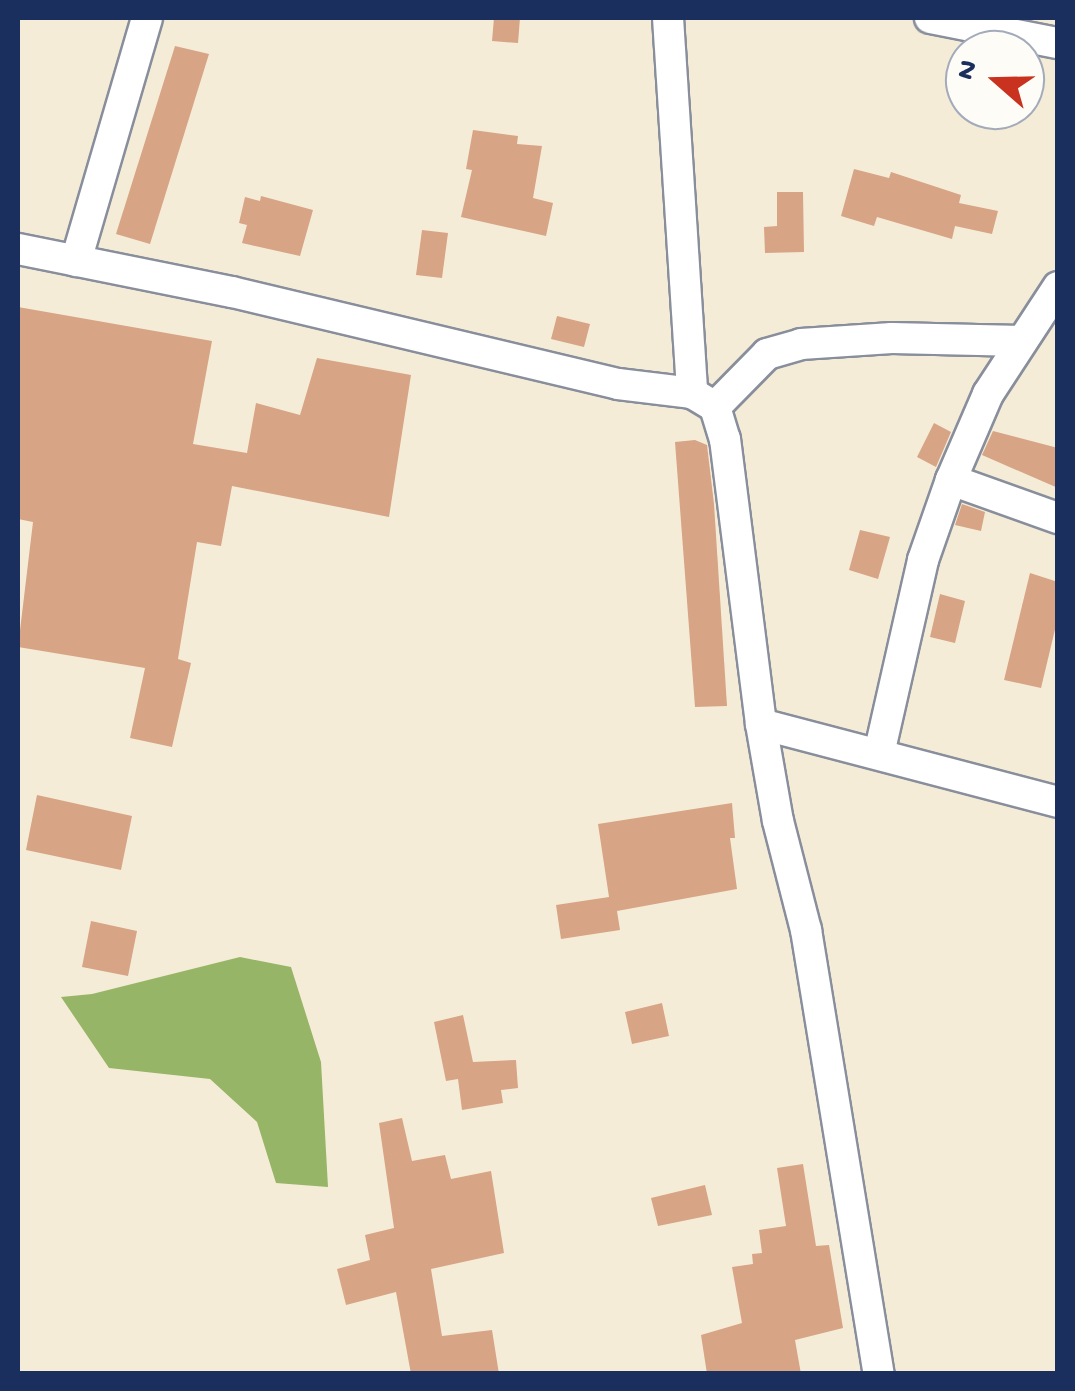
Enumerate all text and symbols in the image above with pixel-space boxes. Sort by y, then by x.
north arrow [945,30,1045,130]
text: N [950,56,987,84]

